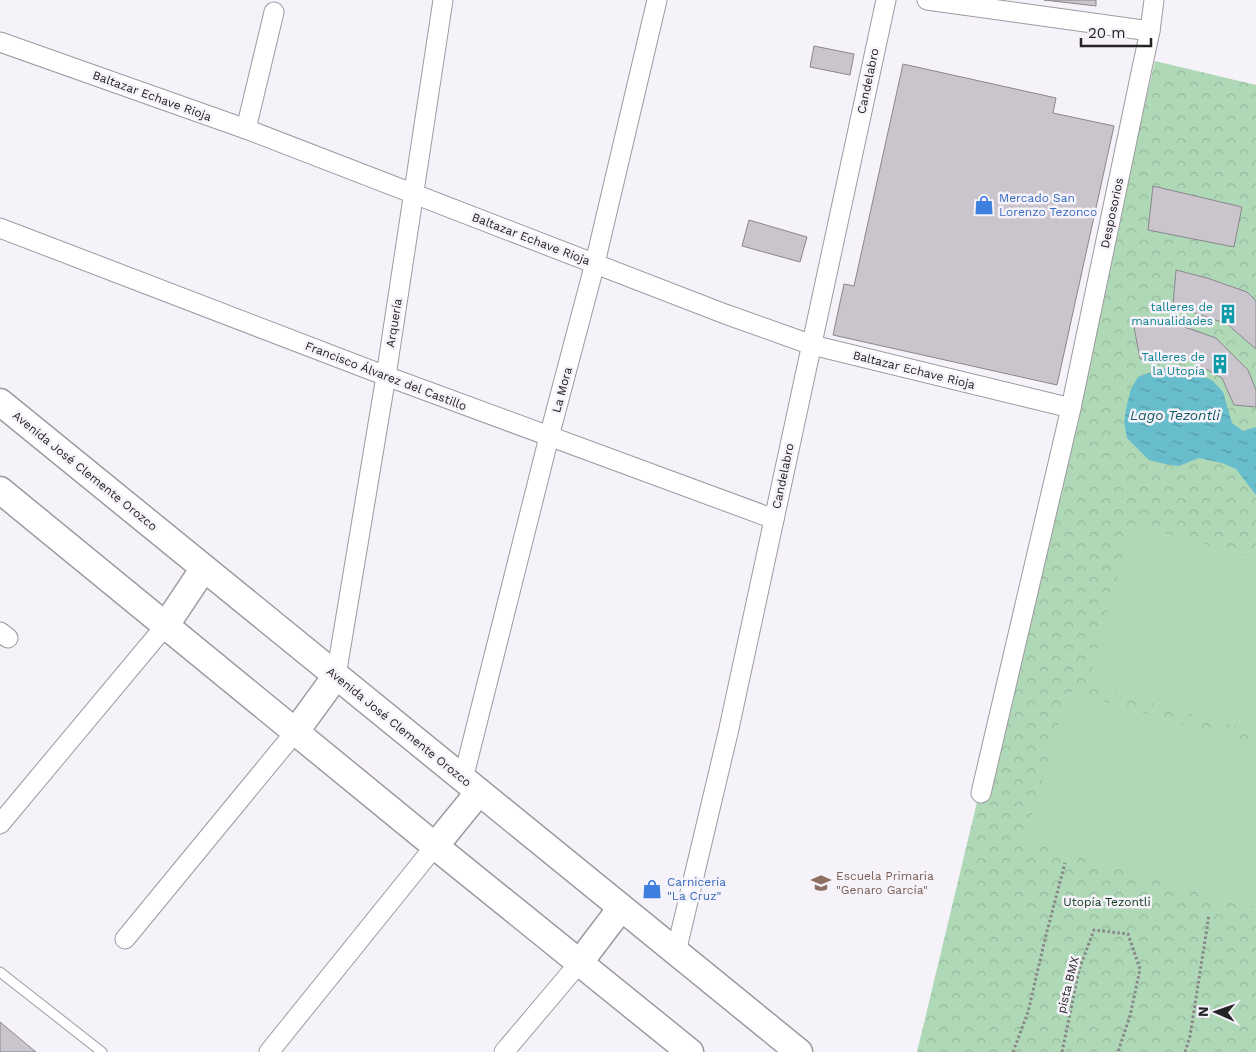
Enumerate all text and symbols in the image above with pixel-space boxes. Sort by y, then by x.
scale bar [1081,15,1151,47]
text: 20 m [1088,24,1126,42]
street label: Candelabro [854,47,882,115]
street label: Baltazar Echave Rioja [91,68,214,124]
street label: Desposorios [1098,176,1126,250]
place label: Mercado San Lorenzo Tezonco [999,191,1097,219]
shop icon: Mercado San Lorenzo Tezonco [973,194,995,216]
street label: Baltazar Echave Rioja [470,210,592,268]
street label: Arquería [383,297,405,348]
place label: talleres de manualidades [1131,300,1213,328]
building icon: talleres de manualidades [1217,303,1239,325]
street label: Francisco Álvarez del Castillo [303,339,469,413]
street label: Baltazar Echave Rioja [851,348,977,392]
place label: Talleres de la Utopía [1141,350,1205,378]
building icon: Talleres de la Utopía [1209,353,1231,375]
street label: La Mora [549,365,575,414]
water label: Lago Tezontli [1130,407,1220,423]
street label: Avenida José Clemente Orozco [10,408,160,534]
street label: Candelabro [769,442,797,510]
street label: Avenida José Clemente Orozco [324,664,474,790]
place label: Escuela Primaria "Genaro García" [836,869,934,897]
school or university icon: Escuela Primaria "Genaro García" [810,872,832,894]
place label: Carnicería "La Cruz" [667,875,726,903]
shop icon: Carnicería "La Cruz" [641,878,663,900]
park label: Utopía Tezontli [1063,895,1151,909]
street label: pista BMX [1054,955,1082,1015]
north arrow [1191,987,1241,1037]
text: N [1195,1006,1211,1017]

